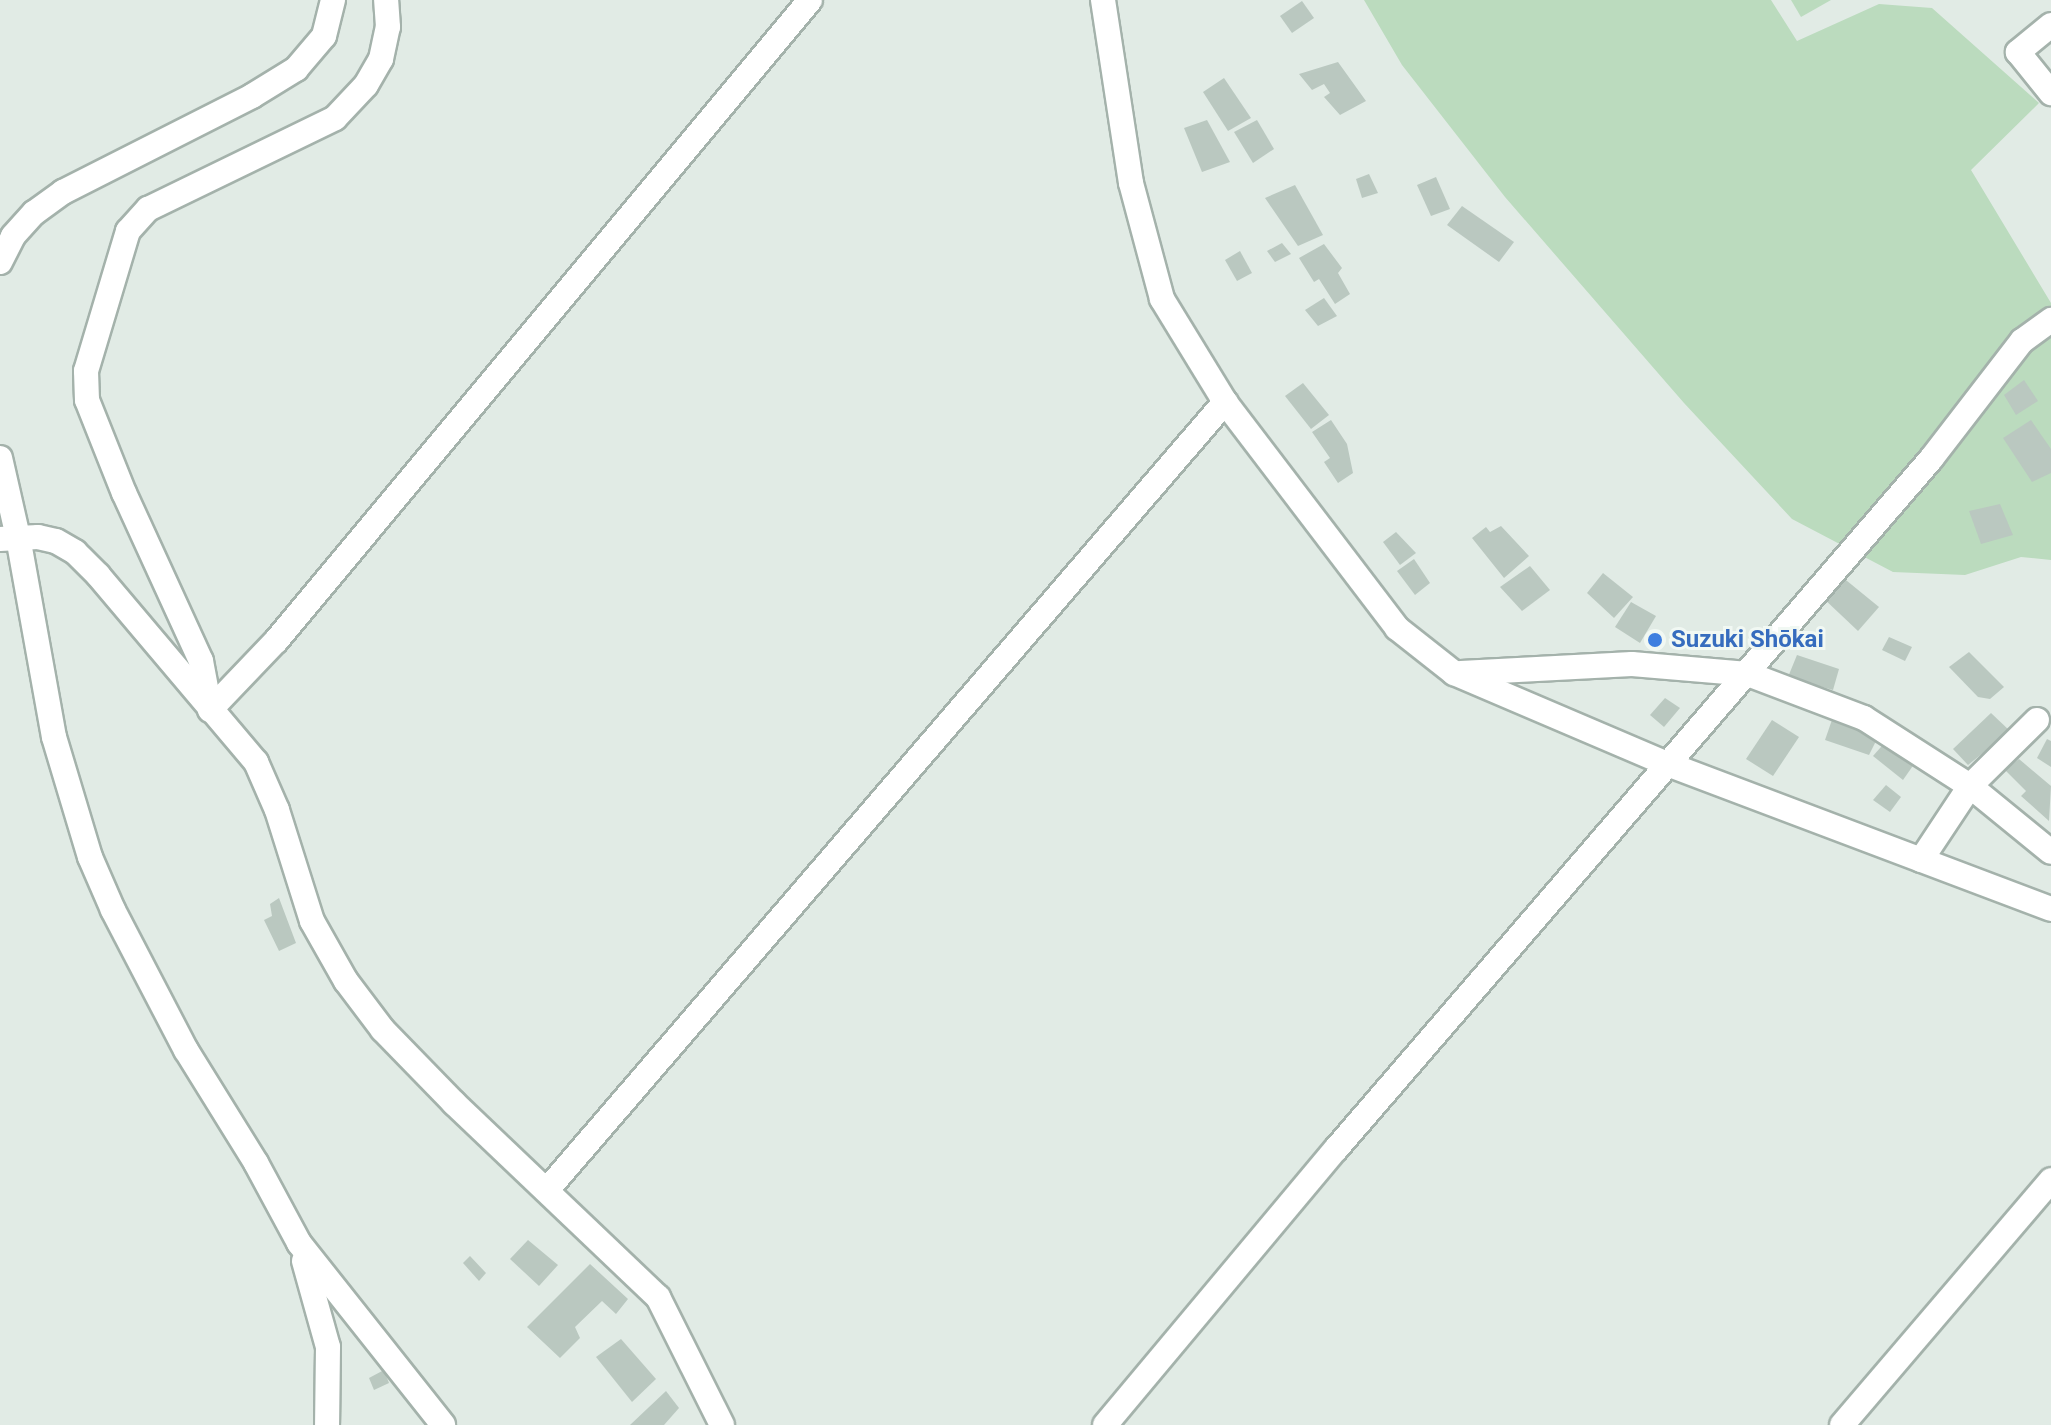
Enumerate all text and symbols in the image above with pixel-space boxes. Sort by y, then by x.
place label: Suzuki Shōkai [1671,626,1824,654]
marker: Suzuki Shōkai [1646,631,1664,649]

